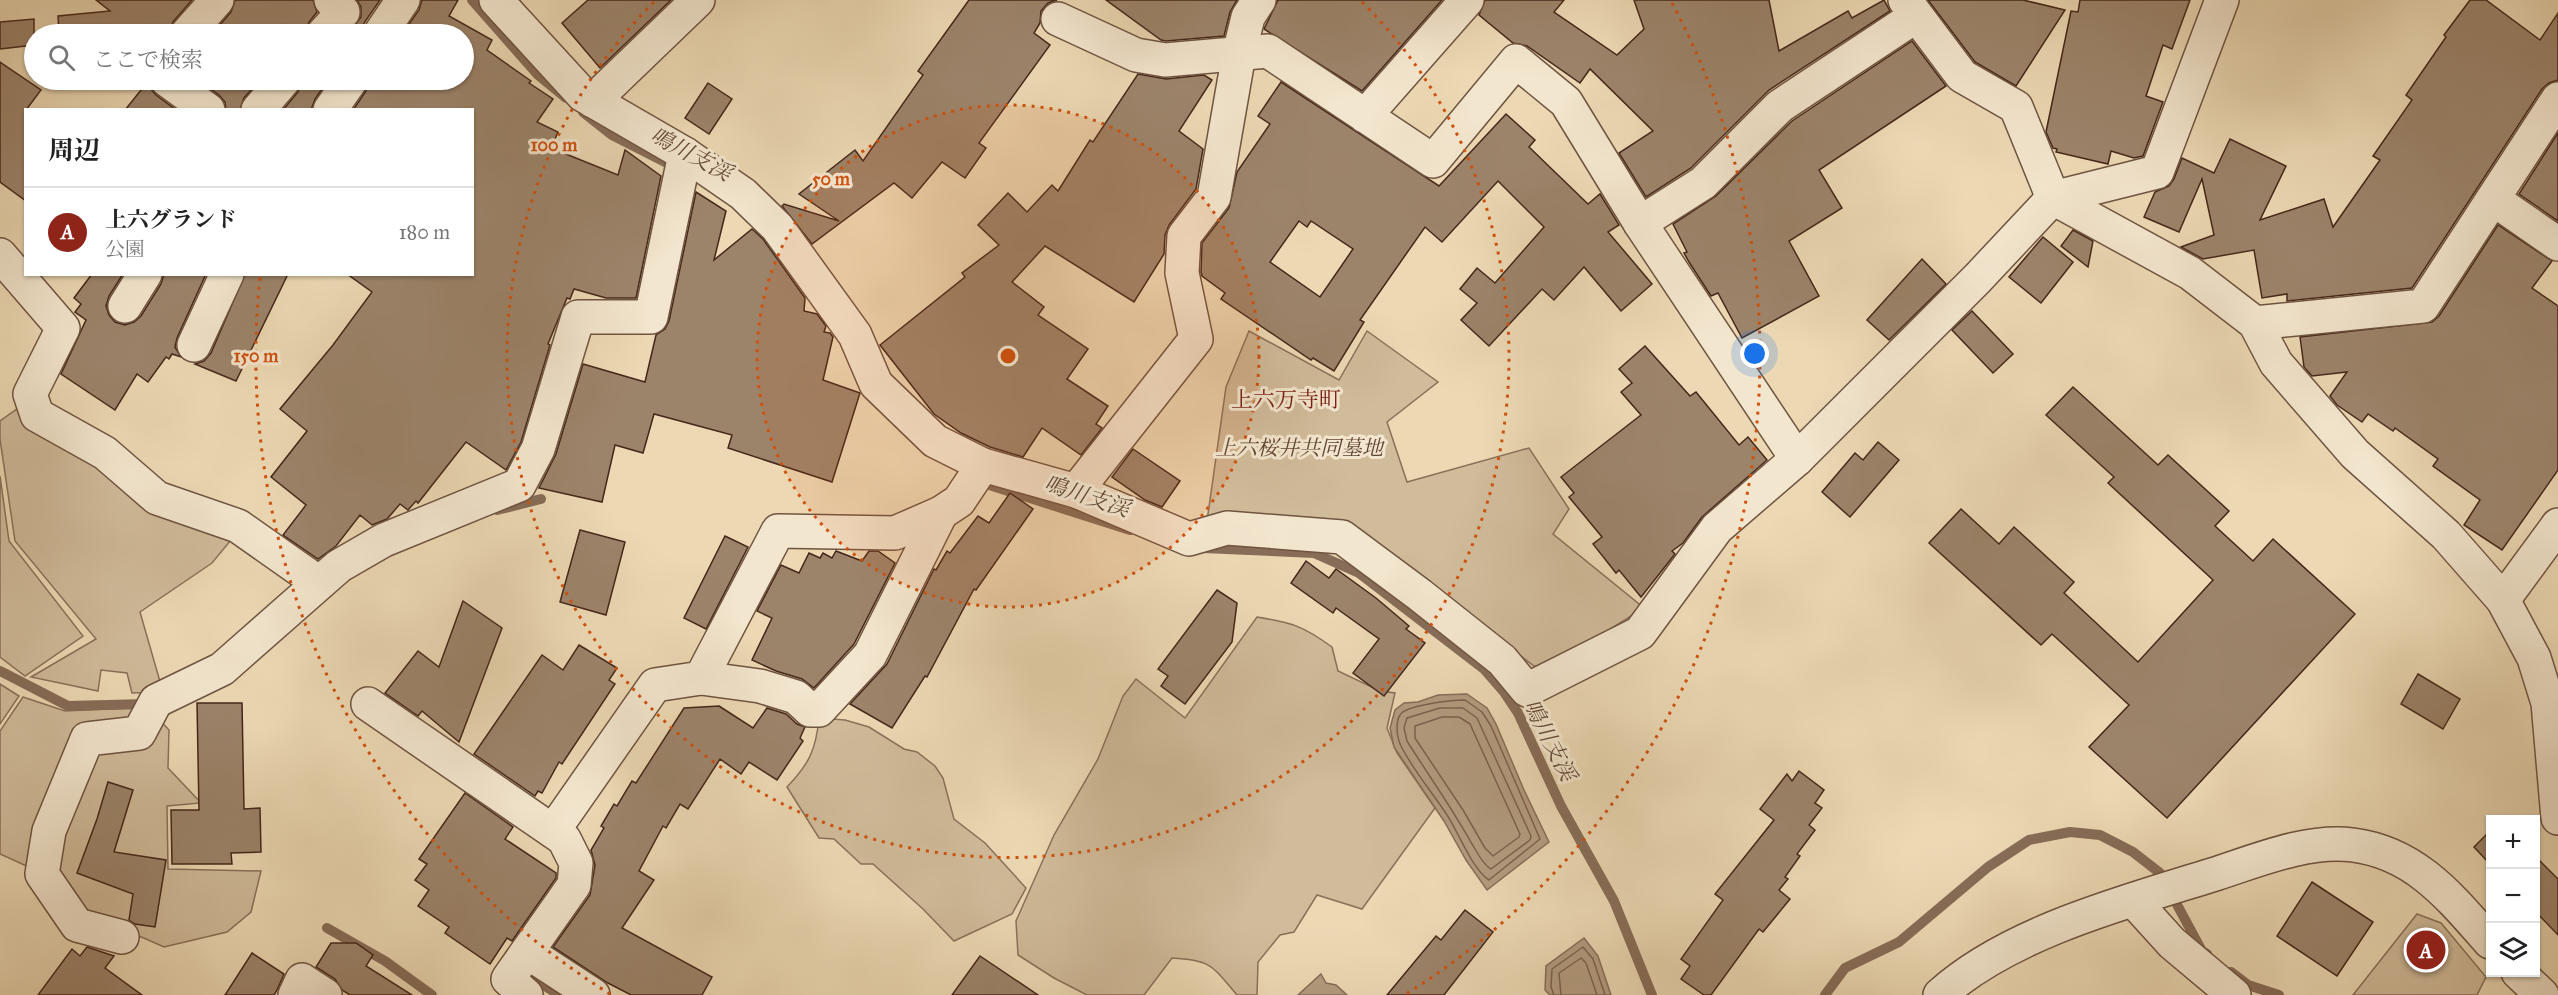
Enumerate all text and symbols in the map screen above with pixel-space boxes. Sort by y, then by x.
search box [24,24,474,90]
icon: search [45,41,78,74]
text: ここで検索 [93,46,203,73]
water label: 鳴川支渓 [646,121,739,188]
text: 周辺 [48,134,100,166]
text: 100 m [531,134,578,156]
text: 50 m [812,168,851,190]
text: 上六グランド [105,206,237,233]
text: A [61,220,74,244]
text: 180 m [399,220,450,244]
text: 公園 [105,237,145,261]
your location [1740,339,1769,368]
text: 150 m [234,345,279,367]
centre of rings [998,346,1018,366]
district label: 上六万寺町 [1231,386,1341,413]
park label: 上六桜井共同墓地 [1215,435,1385,461]
water label: 鳴川支渓 [1041,470,1136,523]
water label: 鳴川支渓 [1518,695,1583,788]
map controls [2486,815,2540,977]
button: + [2486,815,2540,869]
button: − [2486,869,2540,923]
button: layers [2486,923,2540,977]
pin: A [2406,928,2446,972]

